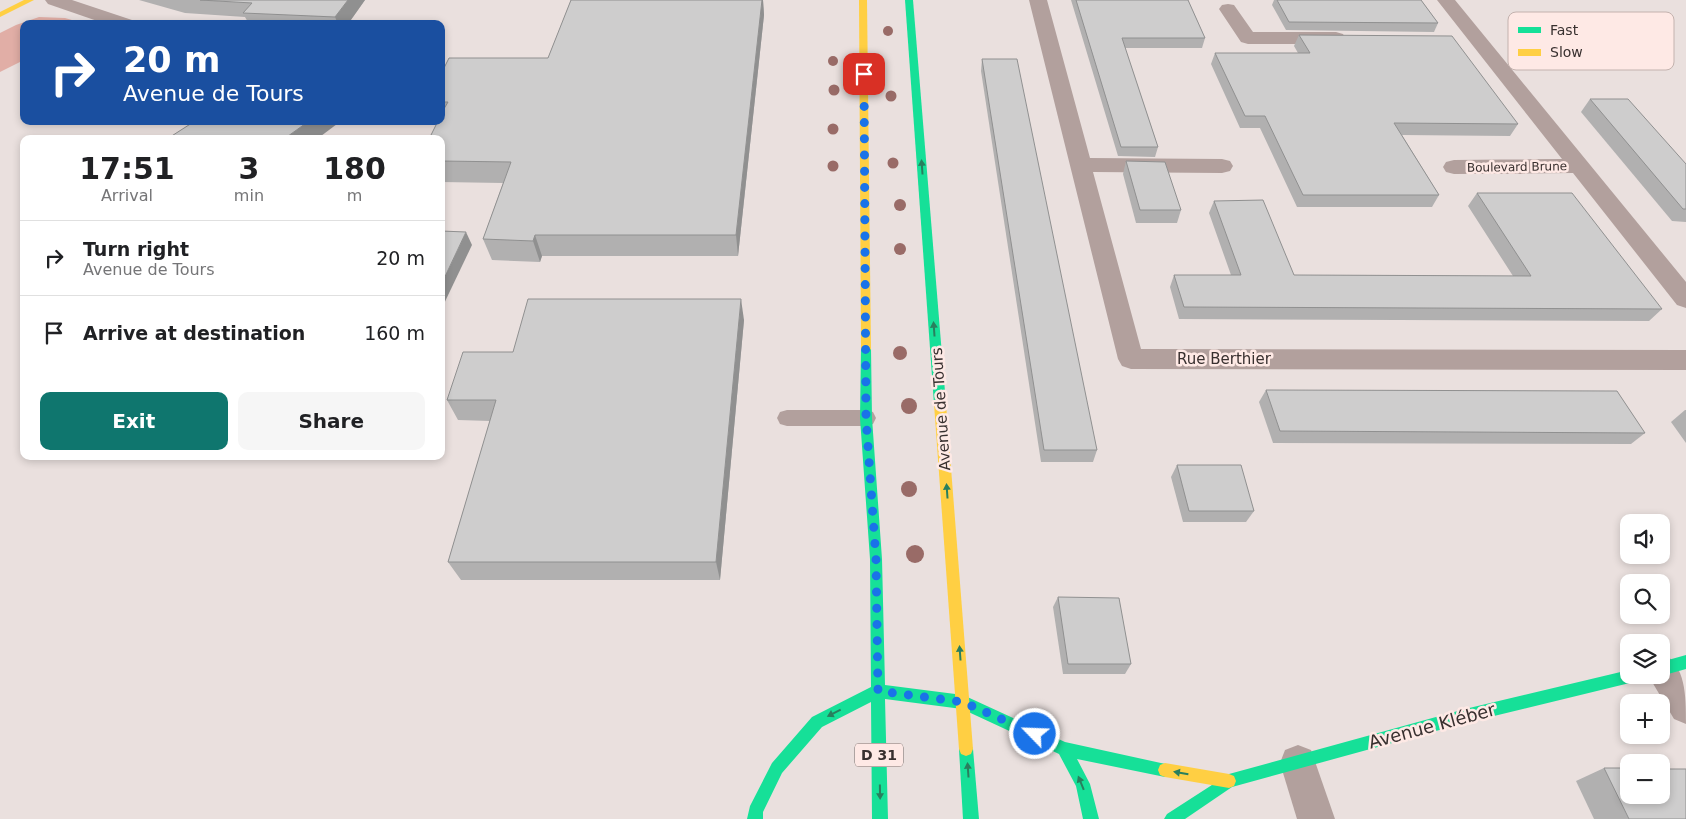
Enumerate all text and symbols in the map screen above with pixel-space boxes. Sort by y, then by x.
legend [1508,12,1674,70]
text: Fast [1550,22,1579,38]
icon: right [40,40,105,105]
text: 20 m [123,40,220,80]
text: Slow [1550,44,1583,60]
pin [843,53,885,95]
icon: arrive [850,60,878,88]
text: Avenue de Tours [123,81,304,106]
text: 17:51 [79,151,175,186]
text: 3 [238,151,259,186]
text: 180 [323,151,386,186]
one-way arrow [918,159,926,175]
street label: Boulevard Brune [1467,159,1567,175]
text: Arrival [101,186,153,205]
text: min [234,186,264,205]
text: m [347,186,362,205]
text: Turn right [83,238,189,260]
icon: right [40,244,68,272]
text: 20 m [376,247,425,269]
text: Avenue de Tours [83,260,215,279]
icon: arrive [40,319,68,347]
one-way arrow [930,321,938,337]
text: Arrive at destination [83,322,305,344]
text: 160 m [364,322,425,344]
street label: Avenue de Tours [928,347,954,471]
street label: Rue Berthier [1177,350,1272,368]
button: Exit [40,392,228,450]
button: Share [238,392,425,450]
one-way arrow [943,483,951,499]
map controls [1620,514,1670,804]
button: sound [1620,514,1670,564]
button: search [1620,574,1670,624]
button: layers [1620,634,1670,684]
one-way arrow [955,645,963,661]
button: + [1620,694,1670,744]
street label: Avenue Kléber [1366,698,1498,753]
position arrow [1008,707,1060,759]
one-way arrow [827,709,842,717]
road number: D 31 [855,744,903,766]
button: − [1620,754,1670,804]
one-way arrow [964,762,972,778]
one-way arrow [1172,768,1188,776]
one-way arrow [1077,775,1085,790]
one-way arrow [876,784,884,800]

